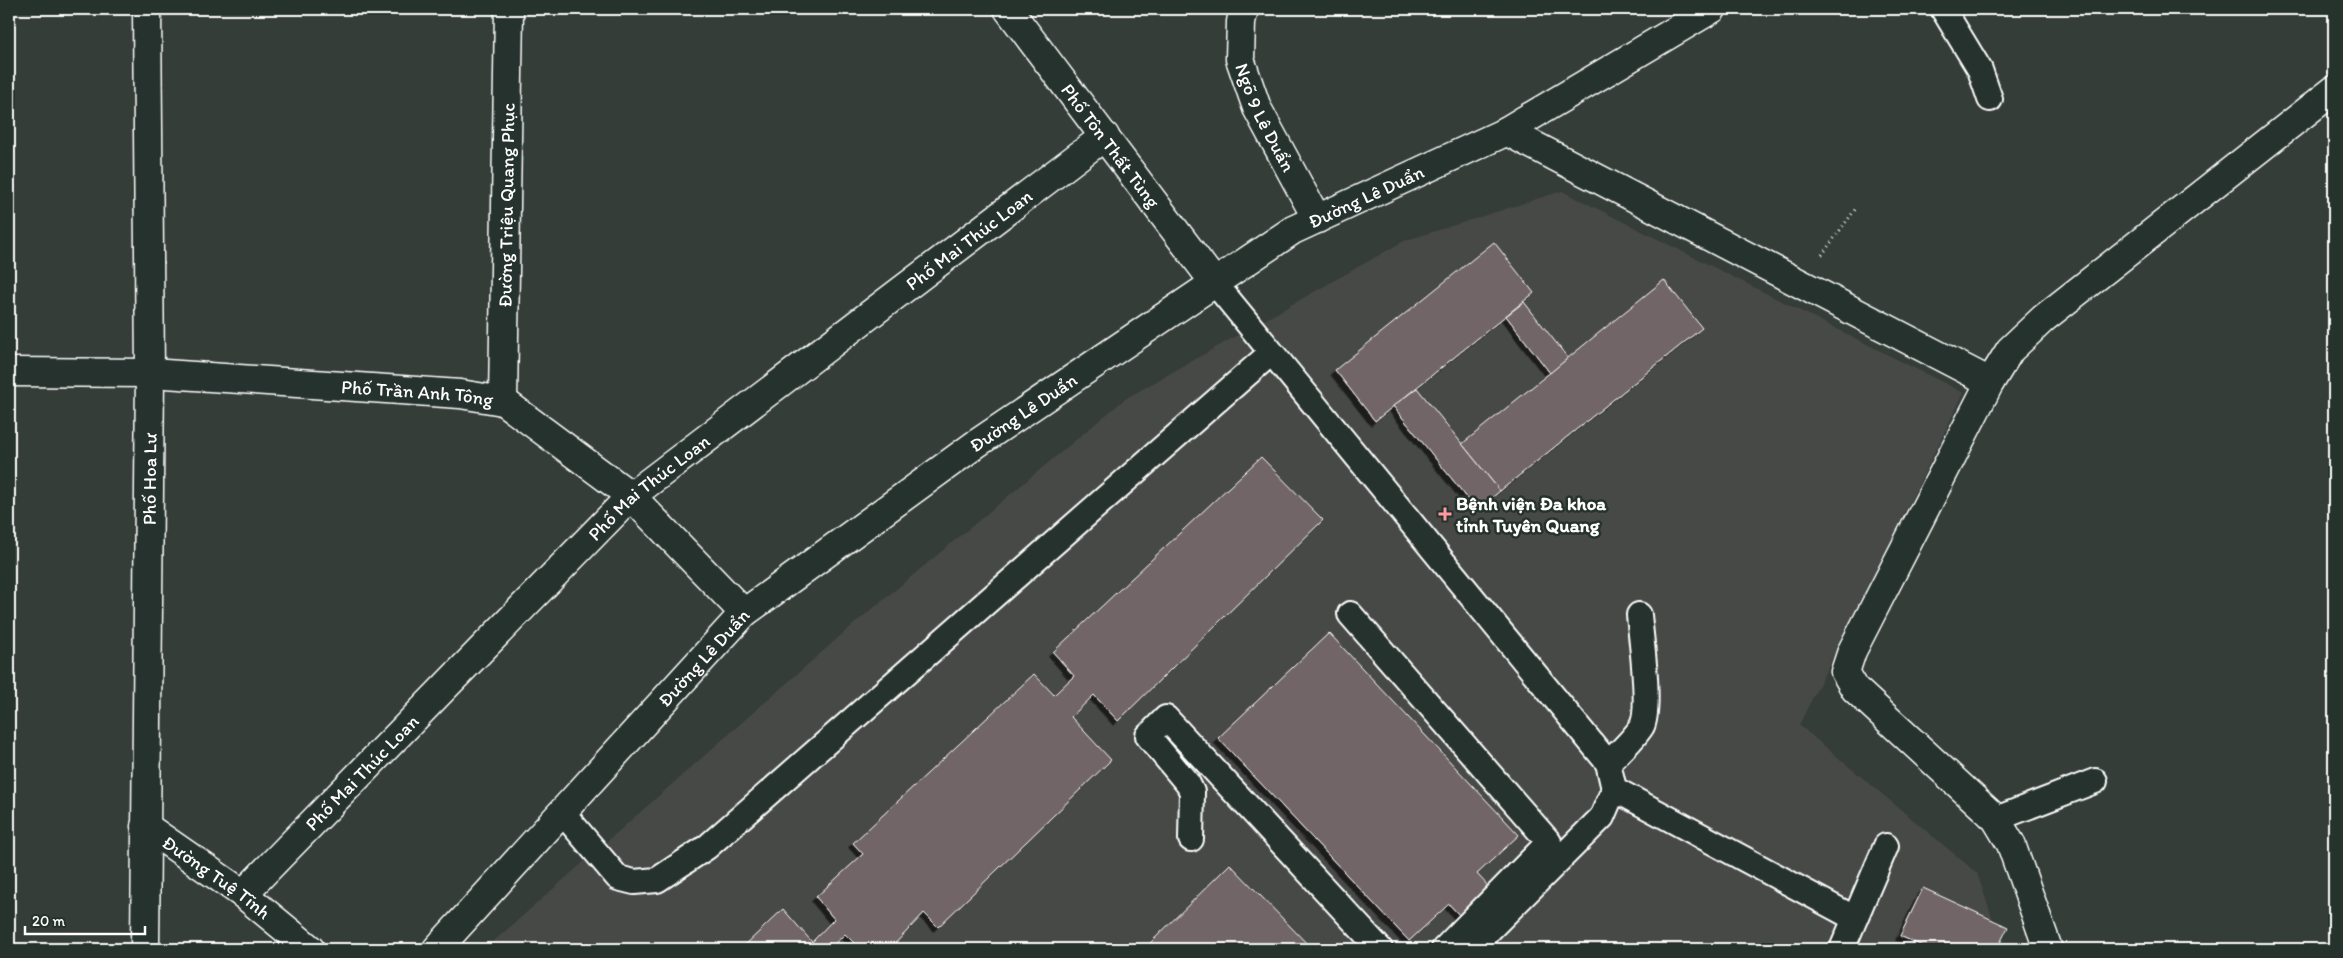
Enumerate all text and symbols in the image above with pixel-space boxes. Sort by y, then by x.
street label: Ngõ 9 Lê Duẩn [1231,60,1301,176]
street label: Phố Tôn Thất Tùng [1057,79,1166,213]
street label: Đường Triệu Quang Phục [493,102,519,308]
street label: Đường Lê Duẩn [1305,160,1428,233]
street label: Phố Mai Thúc Loan [901,184,1037,295]
street label: Đường Lê Duẩn [965,368,1081,457]
street label: Phố Trần Anh Tông [341,374,495,411]
street label: Phố Mai Thúc Loan [583,429,714,545]
street label: Phố Hoa Lư [137,432,161,525]
place label: Bệnh viện Đa khoa tỉnh Tuyên Quang [1456,492,1606,537]
marker: Bệnh viện Đa khoa tỉnh Tuyên Quang [1438,507,1452,521]
street label: Đường Lê Duẩn [653,603,754,711]
street label: Phố Mai Thúc Loan [300,709,423,835]
street label: Đường Tuệ Tĩnh [158,830,276,924]
scale bar [25,903,145,935]
text: 20 m [32,912,66,930]

